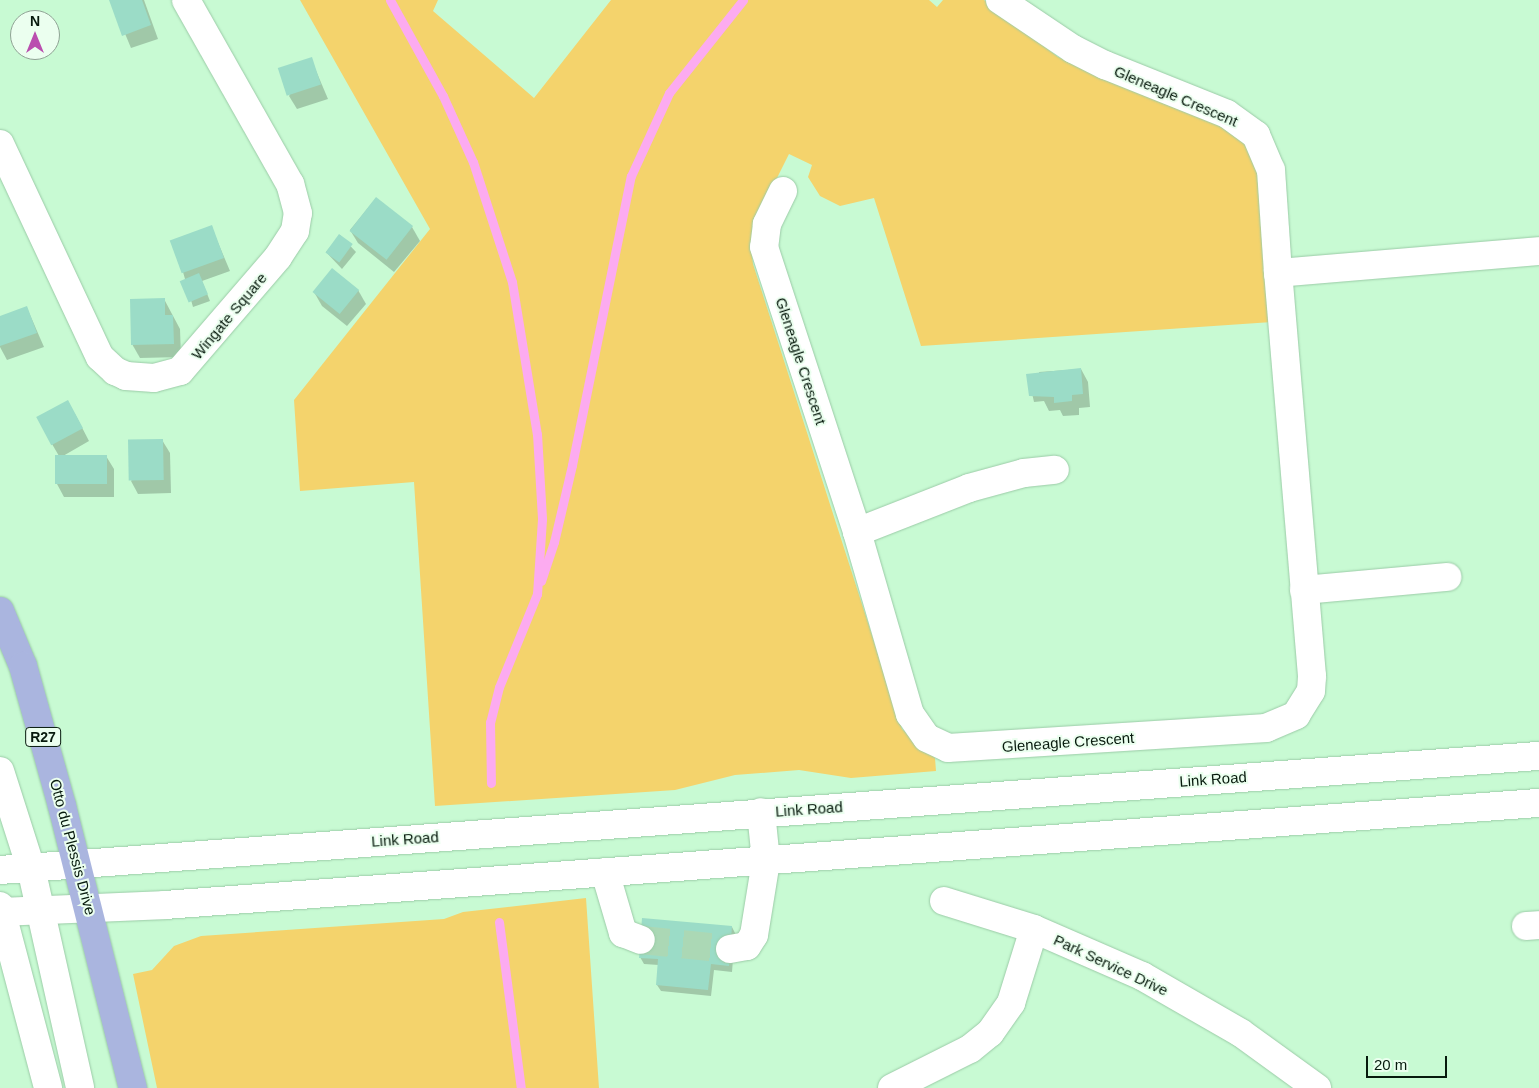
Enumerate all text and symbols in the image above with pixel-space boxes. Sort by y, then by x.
north arrow [10,10,60,60]
text: N [30,13,40,29]
street label: Gleneagle Crescent [1111,62,1241,130]
street label: Wingate Square [188,269,270,363]
street label: Gleneagle Crescent [772,295,830,427]
road number: R27 [24,726,62,749]
street label: Gleneagle Crescent [1001,728,1135,756]
street label: Link Road [1179,768,1247,790]
street label: Otto du Plessis Drive [46,777,100,917]
street label: Link Road [775,798,843,820]
street label: Link Road [371,828,439,850]
street label: Park Service Drive [1051,931,1171,999]
scale bar [1369,1046,1450,1078]
text: 20 m [1374,1056,1407,1073]

